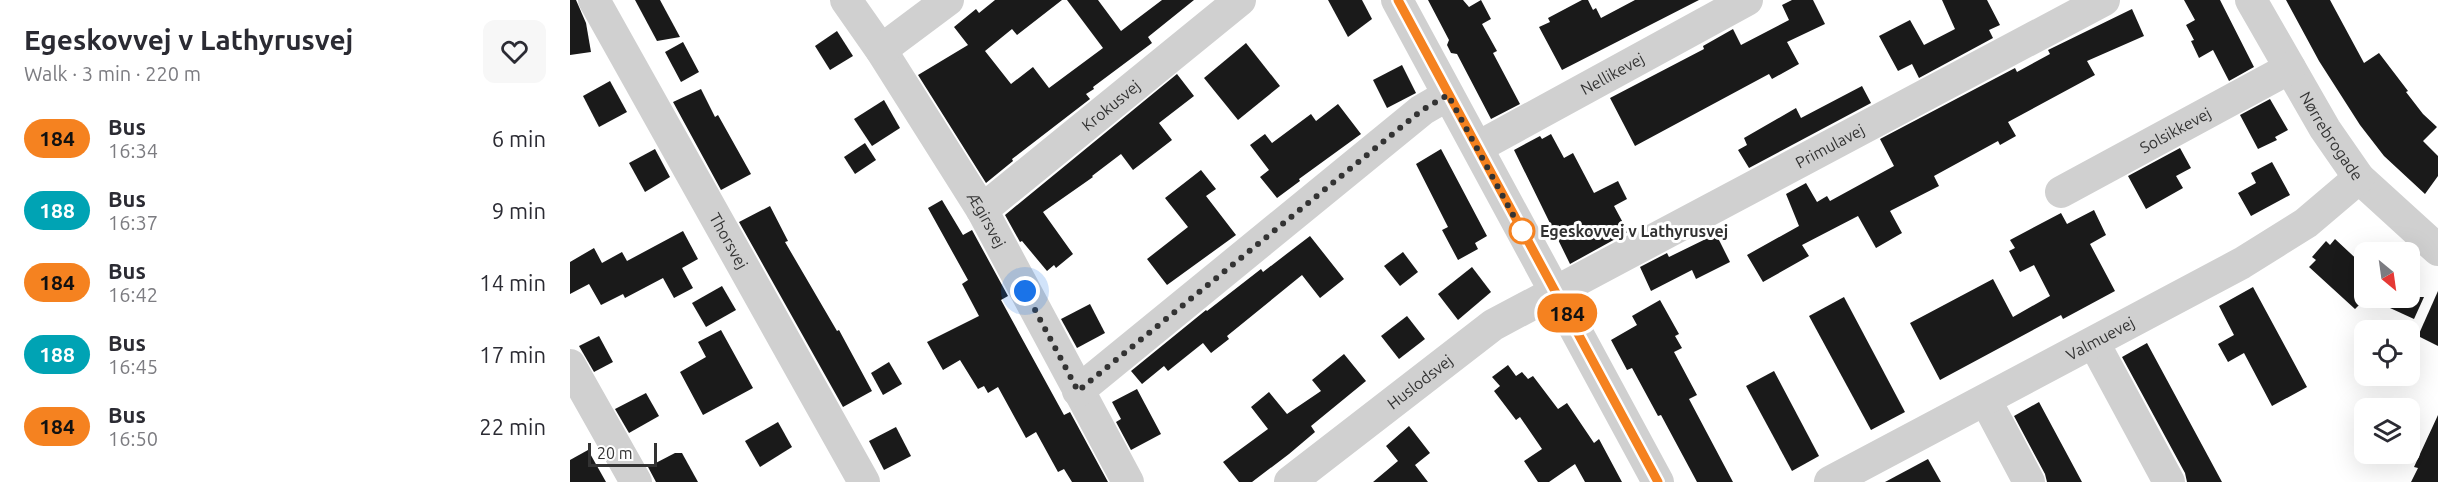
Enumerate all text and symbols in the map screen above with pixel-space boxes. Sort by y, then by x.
button: heart [483,20,546,83]
text: Egeskovvej v Lathyrusvej [24,24,353,55]
street label: Nellikevej [1577,49,1647,98]
text: Walk · 3 min · 220 m [24,62,201,85]
street label: Krokusvej [1078,76,1144,134]
street label: Nørrebrogade [2296,88,2367,184]
street label: Solsikkevej [2137,104,2214,157]
text: Bus [108,114,146,139]
street label: Primulavej [1792,120,1867,172]
text: 184 [39,126,75,150]
text: 6 min [492,126,546,151]
text: 16:34 [108,139,158,162]
text: Bus [108,186,146,211]
street label: Ægirsvej [964,188,1009,251]
text: 188 [39,198,75,222]
text: 9 min [492,198,546,223]
street label: Thorsvej [706,210,752,272]
text: 16:37 [108,211,158,234]
marker: Egeskovvej v Lathyrusvej [1509,218,1535,244]
place label: Egeskovvej v Lathyrusvej [1540,222,1728,240]
north arrow [2354,242,2420,308]
map controls [2354,242,2420,464]
text: Bus [108,258,146,283]
text: 184 [39,270,75,294]
text: 14 min [479,270,546,295]
your location [1010,276,1040,306]
text: 16:42 [108,283,158,306]
line badge: 184 [1532,294,1602,332]
text: 184 [1549,301,1585,325]
street label: Valmuevej [2063,313,2137,364]
button: locate [2354,320,2420,386]
text: Bus [108,330,146,355]
text: 188 [39,342,75,366]
text: 17 min [479,342,546,367]
street label: Huslodsvej [1384,351,1456,413]
text: 16:45 [108,355,158,378]
button: layers [2354,398,2420,464]
text: Bus [108,402,146,427]
text: 184 [39,414,75,438]
text: 22 min [479,414,546,439]
text: 16:50 [108,427,158,450]
scale bar [588,440,657,468]
text: 20 m [597,444,633,462]

